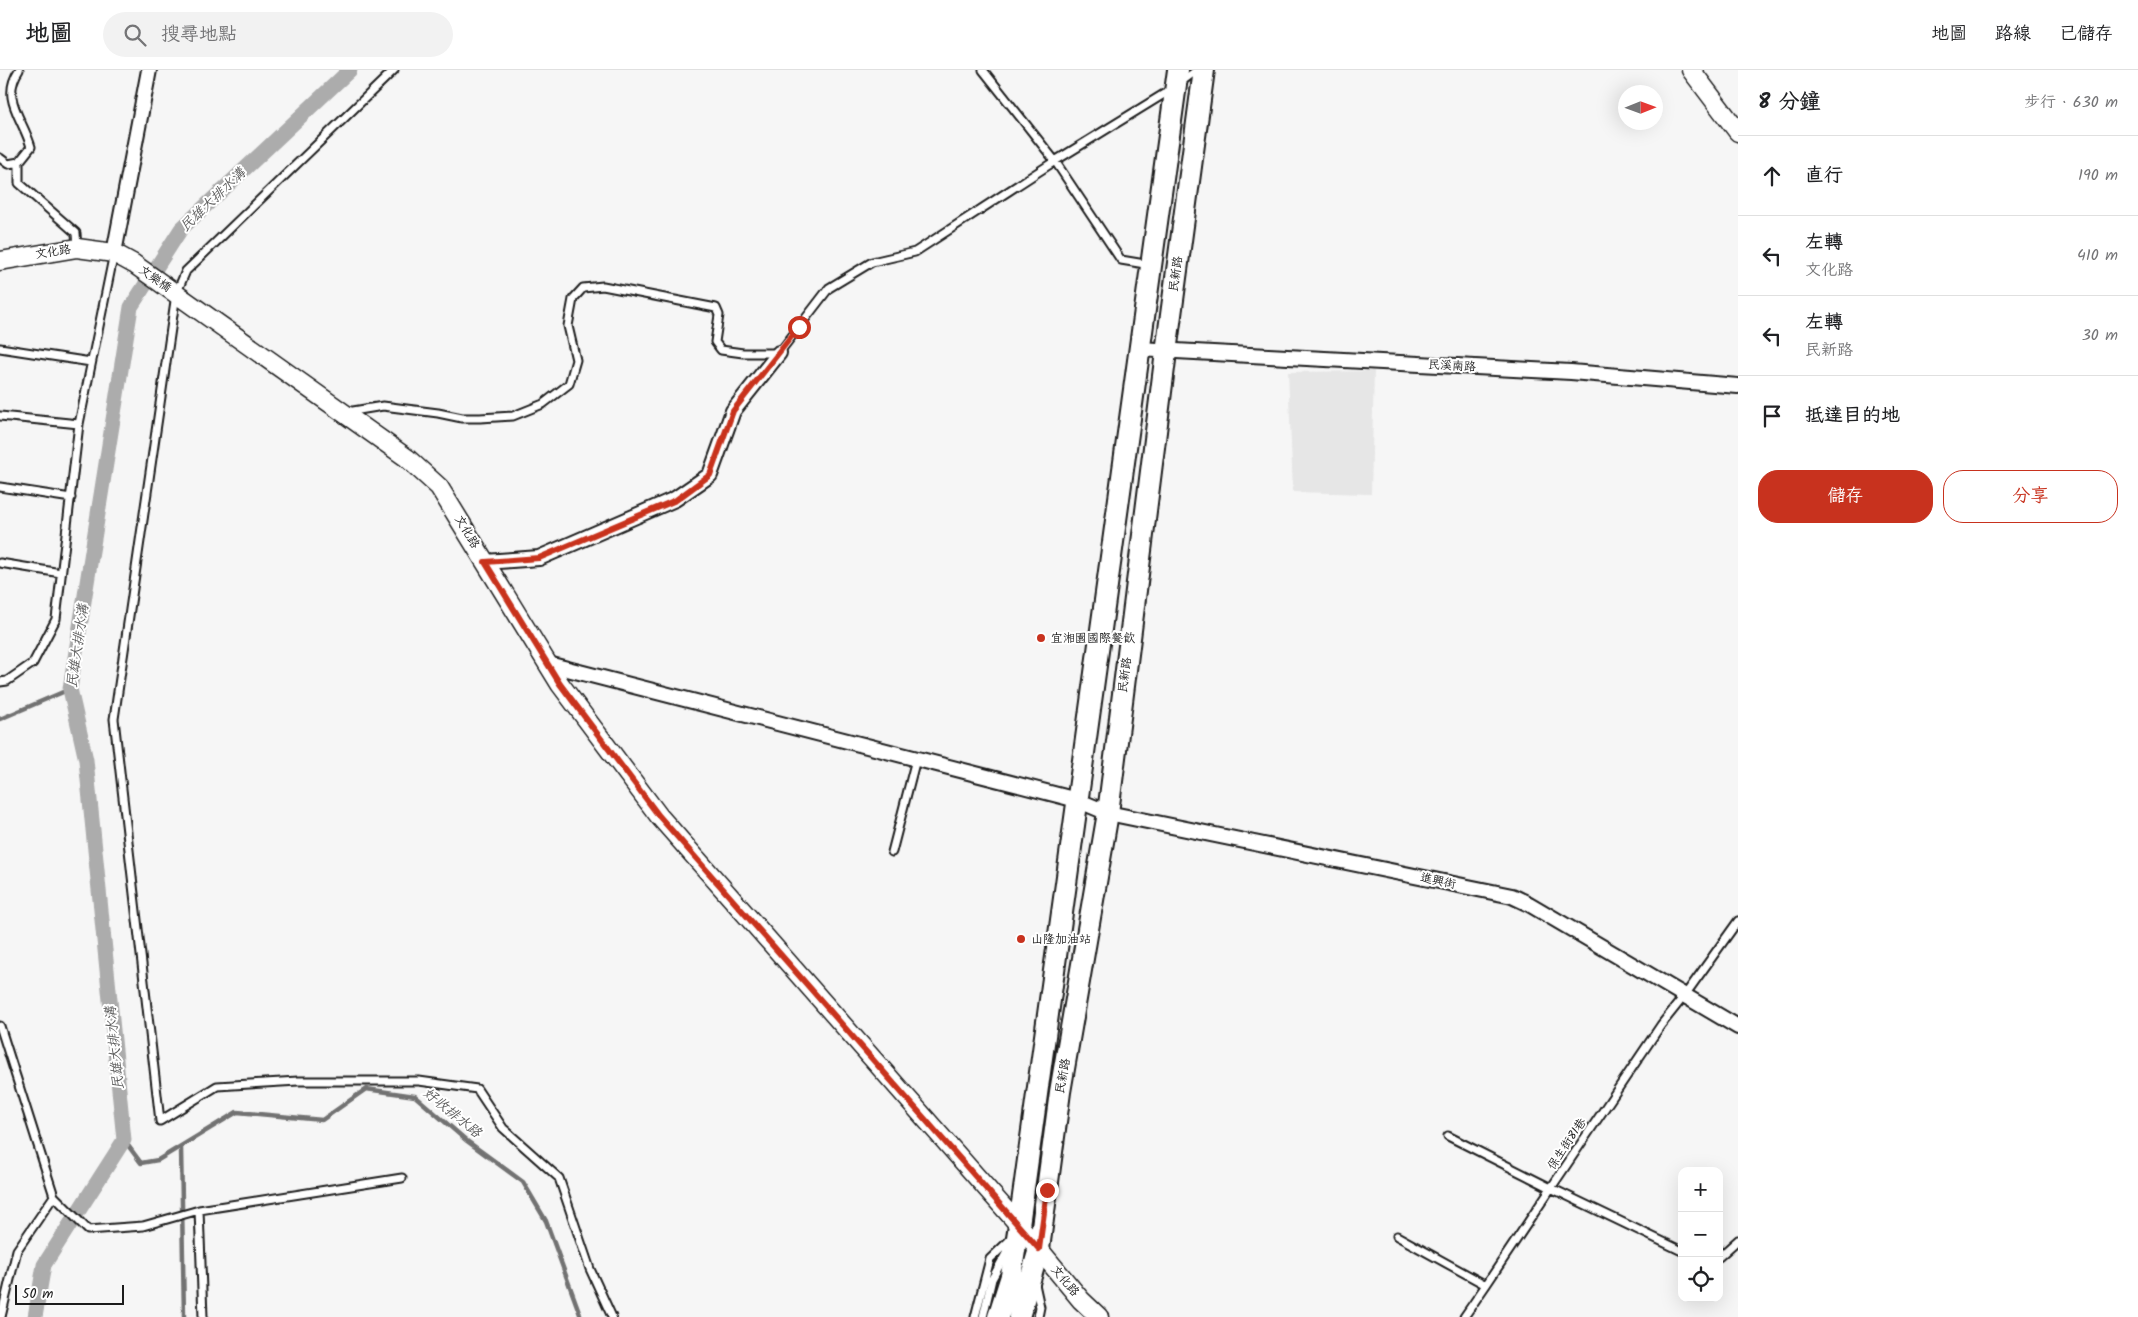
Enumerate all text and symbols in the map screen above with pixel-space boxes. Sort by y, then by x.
search box [103,12,453,57]
text: 地圖 [25,15,73,54]
text: 搜尋地點 [161,20,237,50]
text: 地圖 [1931,20,1967,49]
text: 路線 [1995,20,2031,49]
text: 已儲存 [2059,20,2113,49]
icon: search [121,21,149,49]
north arrow [1618,85,1663,130]
text: 8 分鐘 [1758,86,1820,119]
text: 步行 · 630 m [2024,90,2118,115]
text: 直行 [1805,161,1843,191]
water label: 民雄大排水溝 [175,162,252,237]
icon: ahead [1758,162,1786,190]
text: 190 m [2078,163,2118,188]
text: 左轉 [1805,228,1843,258]
street label: 文化路 [34,240,72,264]
icon: left [1758,242,1786,270]
text: 410 m [2077,243,2118,268]
street label: 民新路 [1164,255,1188,293]
text: 文化路 [1805,258,1853,283]
street label: 文樂橋 [135,261,175,297]
text: 左轉 [1805,308,1843,338]
route start [788,316,811,339]
icon: left [1758,322,1786,350]
text: 30 m [2082,323,2118,348]
text: 民新路 [1805,338,1853,363]
street label: 民溪南路 [1428,355,1476,377]
text: 抵達目的地 [1805,401,1900,431]
icon: arrive [1758,402,1786,430]
button: 儲存 [1758,470,1933,523]
button: 分享 [1943,470,2118,523]
street label: 文化路 [450,512,484,552]
water label: 民雄大排水溝 [61,602,95,689]
place label: 宜湘園國際餐飲 [1051,629,1136,648]
marker: 宜湘園國際餐飲 [1035,632,1047,644]
street label: 民新路 [1113,656,1137,694]
street label: 進興街 [1418,868,1458,894]
place label: 山隆加油站 [1031,930,1091,949]
marker: 山隆加油站 [1015,933,1027,945]
water label: 民雄大排水溝 [100,1004,130,1091]
street label: 民新路 [1051,1057,1075,1095]
water label: 好收排水路 [418,1082,487,1144]
street label: 保生街81巷 [1543,1114,1591,1174]
map controls [1678,1167,1723,1302]
button: + [1678,1167,1723,1212]
route end [1036,1179,1059,1202]
button: − [1678,1212,1723,1257]
button: locate [1678,1257,1723,1302]
street label: 文化路 [1046,1261,1084,1301]
scale bar [15,1282,124,1305]
text: 50 m [22,1283,53,1305]

